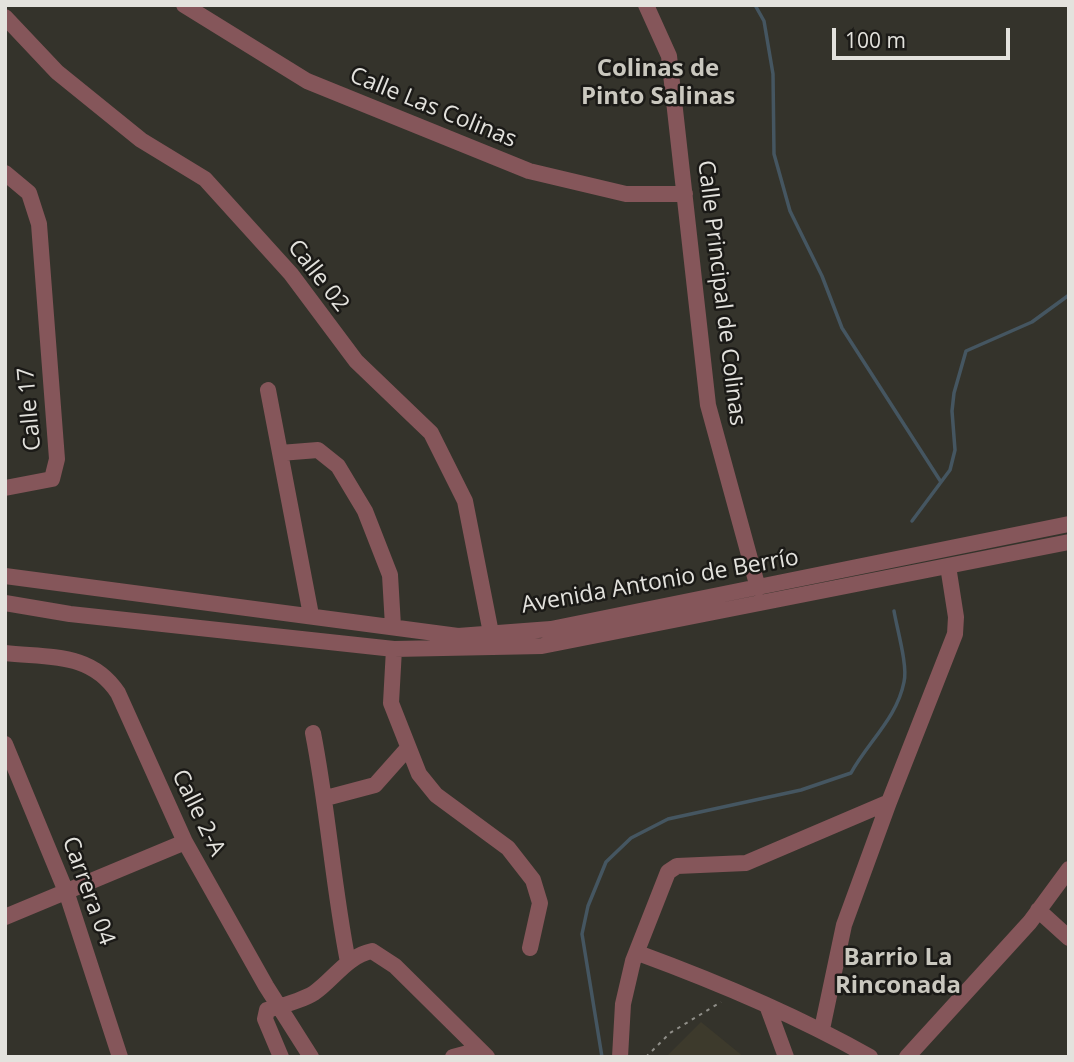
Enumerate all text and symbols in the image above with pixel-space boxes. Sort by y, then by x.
scale bar [836,14,1014,58]
text: 100 m [845,26,906,54]
district label: Colinas de Pinto Salinas [581,55,735,111]
street label: Calle Las Colinas [346,62,520,154]
street label: Calle Principal de Colinas [691,159,751,427]
street label: Calle 02 [281,234,355,318]
street label: Calle 17 [13,366,47,452]
street label: Avenida Antonio de Berrío [519,544,801,620]
street label: Calle 2-A [165,765,231,861]
street label: Carrera 04 [56,833,120,949]
district label: Barrio La Rinconada [835,944,961,1000]

